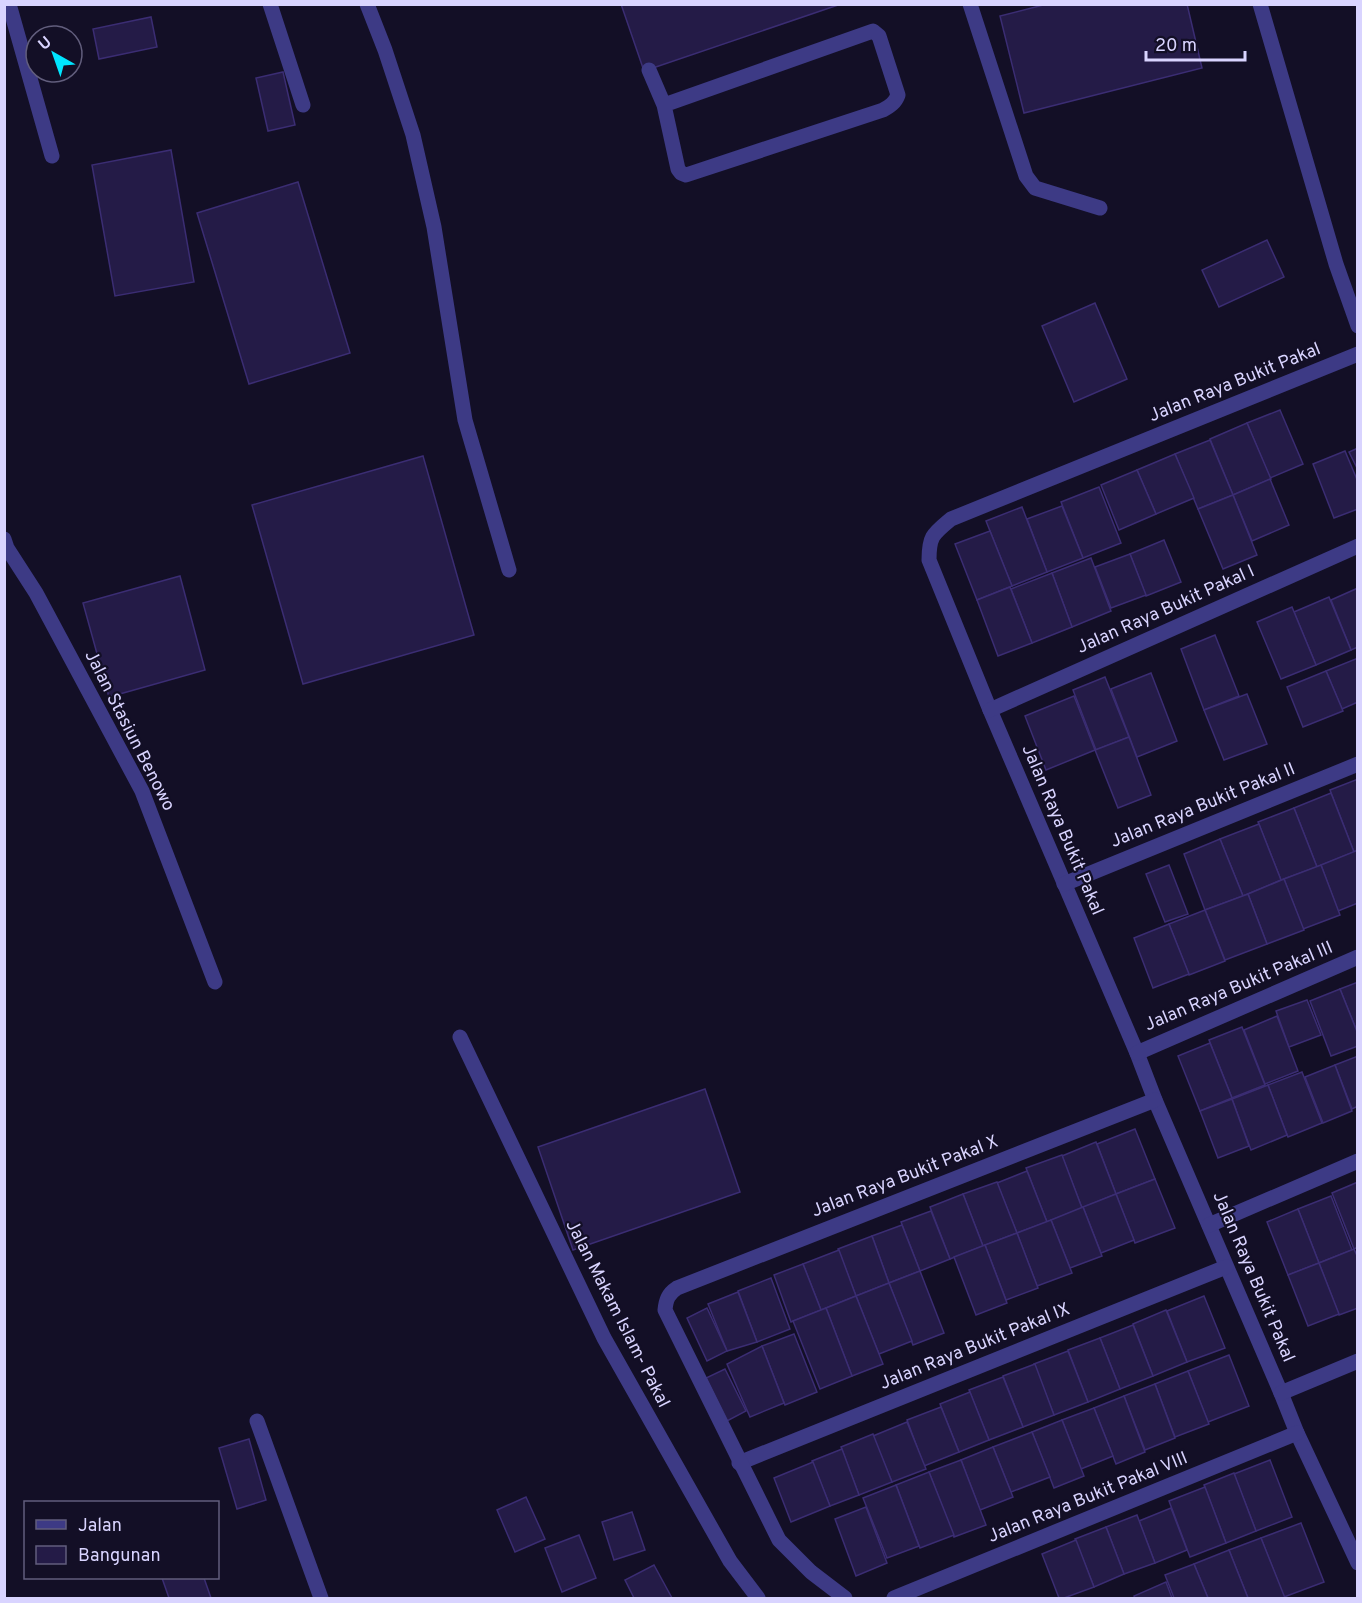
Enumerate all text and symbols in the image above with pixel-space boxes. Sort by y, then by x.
north arrow [24,24,84,84]
scale bar [1146,24,1245,62]
text: U [35,33,56,55]
text: 20 m [1155,35,1197,58]
street label: Jalan Raya Bukit Pakal [1146,338,1324,428]
street label: Jalan Raya Bukit Pakal I [1073,560,1259,660]
street label: Jalan Stasiun Benowo [79,647,179,815]
street label: Jalan Raya Bukit Pakal [1016,741,1108,919]
street label: Jalan Raya Bukit Pakal II [1107,758,1299,854]
street label: Jalan Raya Bukit Pakal III [1141,937,1337,1037]
street label: Jalan Raya Bukit Pakal X [808,1131,1002,1223]
street label: Jalan Raya Bukit Pakal [1207,1188,1299,1366]
street label: Jalan Makam Islam- Pakal [560,1216,674,1412]
street label: Jalan Raya Bukit Pakal IX [877,1298,1074,1396]
street label: Jalan Raya Bukit Pakal VIII [985,1447,1191,1549]
legend [24,1501,219,1579]
text: Jalan [78,1515,122,1538]
text: Bangunan [78,1545,161,1568]

